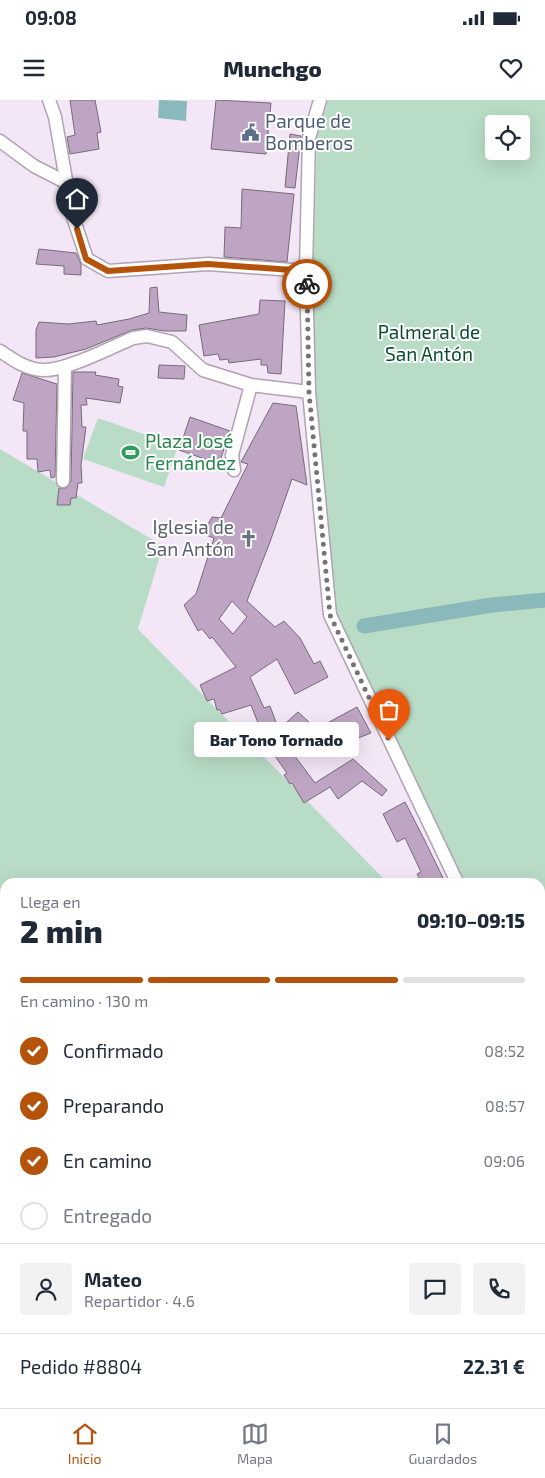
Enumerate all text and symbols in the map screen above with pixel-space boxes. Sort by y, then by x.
text: 09:08 [25,6,77,29]
icon: menu [20,54,48,82]
icon: heart [497,54,525,82]
text: Munchgo [223,55,322,81]
place label: Parque de Bomberos [265,109,353,154]
map controls [485,115,530,160]
button: locate [485,115,530,160]
public building icon: Parque de Bomberos [241,122,261,142]
pin [56,178,98,229]
icon: home [63,185,91,213]
courier [282,259,332,309]
icon: bike [293,270,321,298]
park label: Palmeral de San Antón [378,320,480,365]
place label: Plaza José Fernández [145,429,236,474]
sports icon: Plaza José Fernández [121,442,141,462]
place label: Iglesia de San Antón [146,515,234,560]
church icon: Iglesia de San Antón [238,528,258,548]
pin [368,689,410,740]
icon: bag [375,696,403,724]
callout: Bar Tono Tornado [194,722,359,758]
text: Bar Tono Tornado [210,730,343,749]
text: Llega en [20,892,81,911]
text: 09:10–09:15 [417,909,525,932]
text: 2 min [20,911,103,949]
text: En camino · 130 m [20,991,148,1010]
icon: check [20,1037,48,1065]
text: Confirmado [63,1039,164,1062]
text: 08:52 [484,1041,525,1060]
icon: check [20,1092,48,1120]
text: Preparando [63,1094,164,1117]
text: 08:57 [485,1096,525,1115]
icon: check [20,1147,48,1175]
text: En camino [63,1149,152,1172]
text: 09:06 [484,1151,525,1170]
text: Entregado [63,1204,152,1227]
button: person [20,1263,72,1315]
button: chat [409,1263,461,1315]
button: phone [473,1263,525,1315]
text: Mateo [84,1268,142,1291]
text: Repartidor · 4.6 [84,1291,195,1310]
text: Pedido #8804 [20,1355,142,1378]
text: 22.31 € [463,1355,525,1378]
tab: Inicio [68,1420,101,1467]
tab: Mapa [237,1420,273,1467]
tab: Guardados [408,1420,477,1467]

